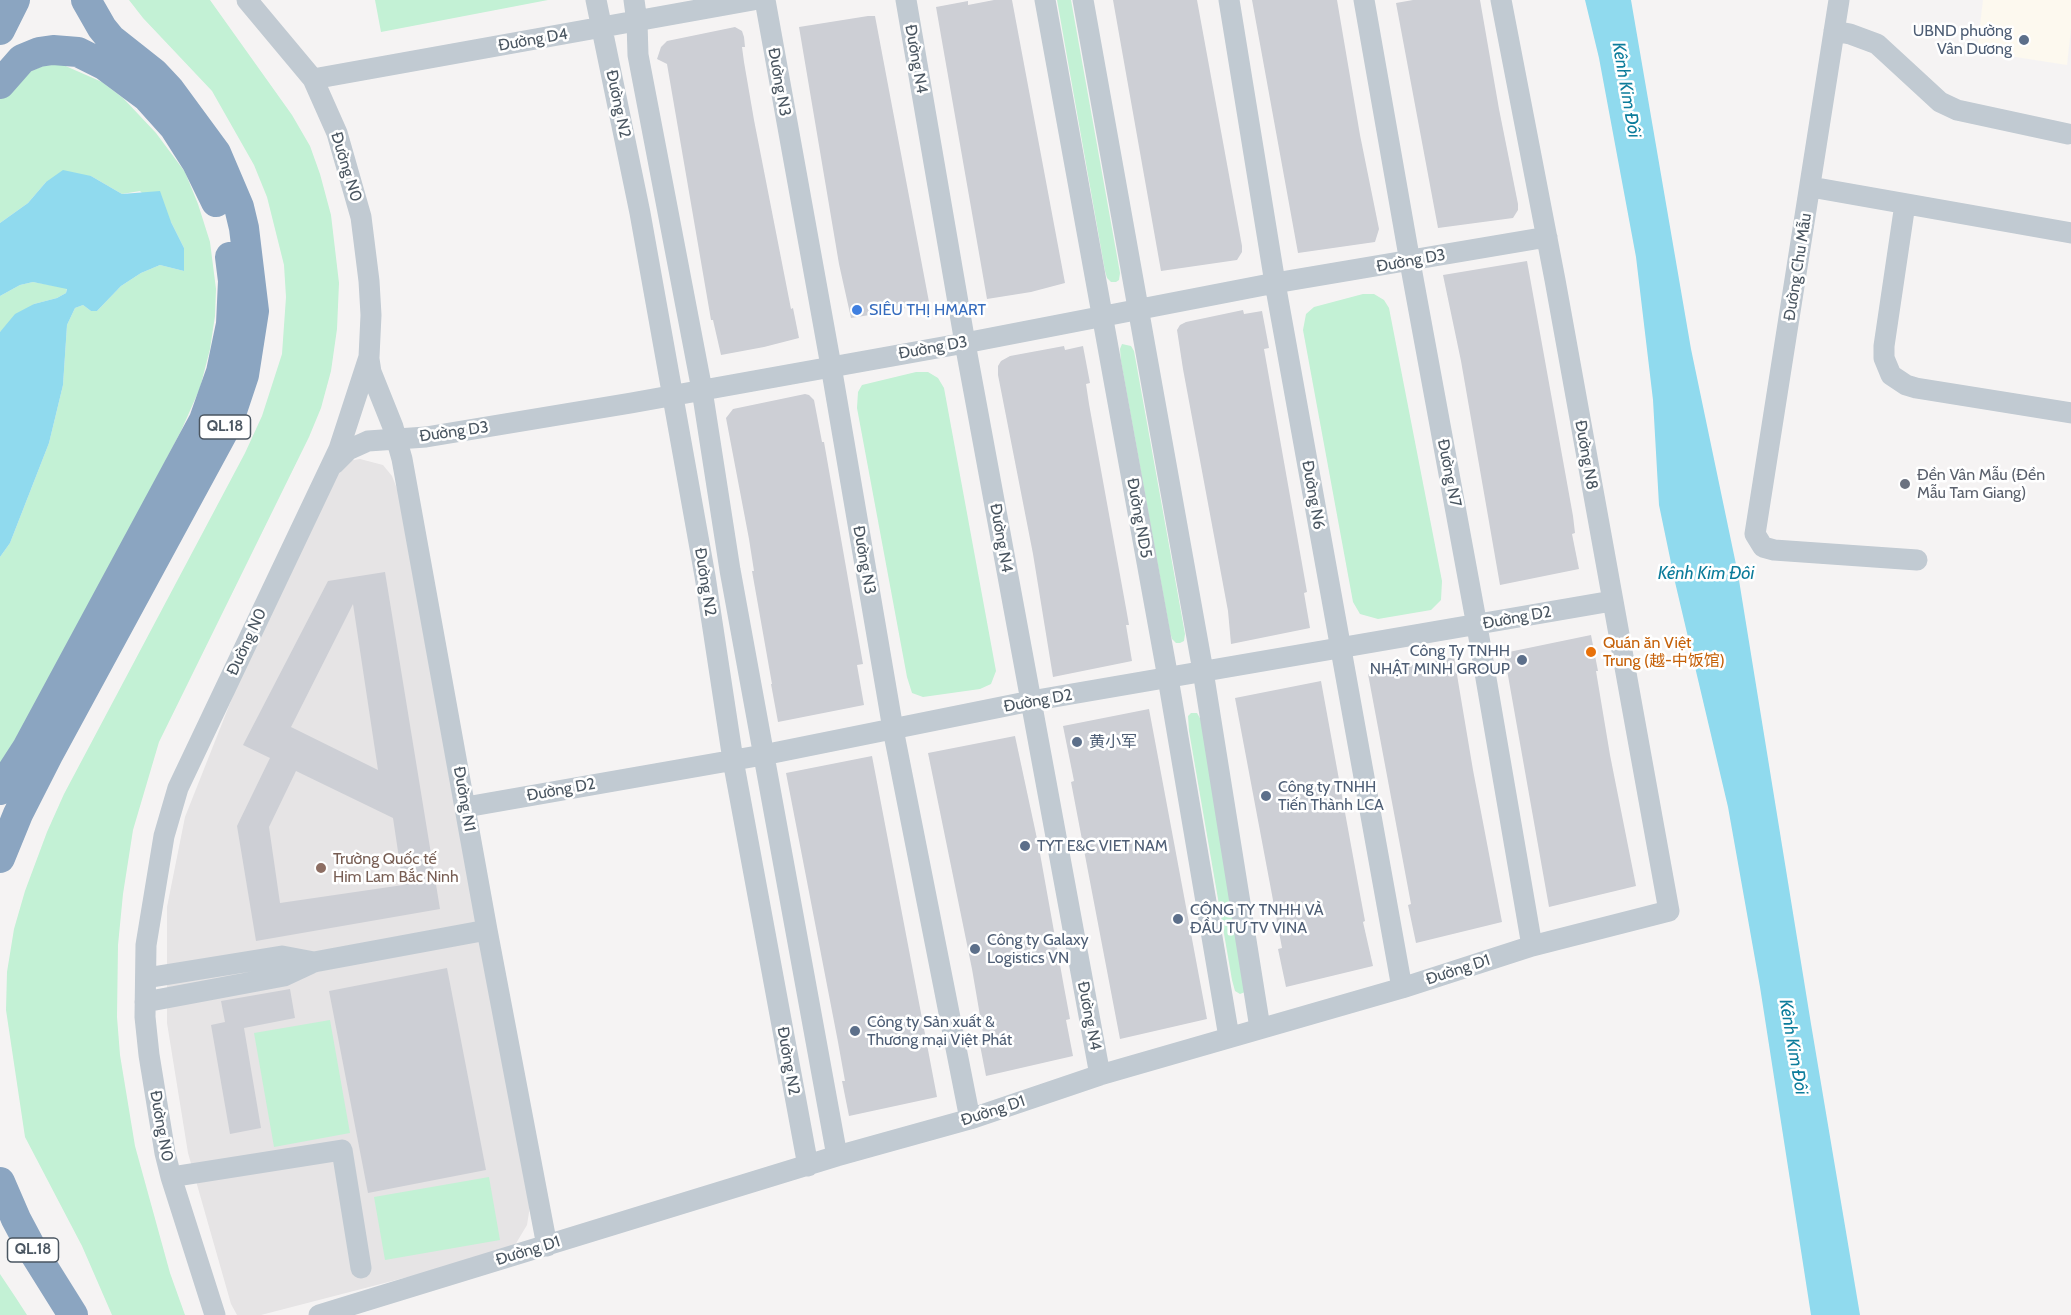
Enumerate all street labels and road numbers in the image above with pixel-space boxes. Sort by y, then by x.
street label: Đường N4 [900,23,932,95]
street label: Đường D4 [497,24,569,56]
street label: Đường N3 [764,46,794,118]
street label: Đường N2 [601,68,635,140]
street label: Đường N0 [326,130,366,204]
street label: Đường Chu Mẫu [1780,212,1816,322]
street label: Đường D3 [1375,246,1447,276]
street label: Đường D3 [897,333,969,363]
road number: QL.18 [200,415,250,439]
street label: Đường D3 [418,418,490,446]
street label: Đường N8 [1570,419,1602,491]
street label: Đường N7 [1433,437,1465,509]
street label: Đường N6 [1297,459,1329,531]
street label: Đường ND5 [1123,476,1155,560]
street label: Đường N4 [985,502,1017,574]
street label: Đường N3 [849,524,879,596]
street label: Đường N2 [690,546,720,618]
street label: Đường D2 [1481,603,1553,633]
street label: Đường N0 [223,605,271,679]
street label: Đường D2 [1002,686,1074,716]
street label: Đường N1 [449,765,479,833]
street label: Đường D2 [525,775,597,805]
street label: Đường D1 [1424,951,1492,989]
street label: Đường N4 [1073,980,1105,1052]
street label: Đường N2 [773,1025,803,1097]
street label: Đường N0 [145,1089,177,1163]
street label: Đường D1 [959,1092,1027,1130]
street label: Đường D1 [494,1232,562,1270]
road number: QL.18 [8,1238,58,1262]

